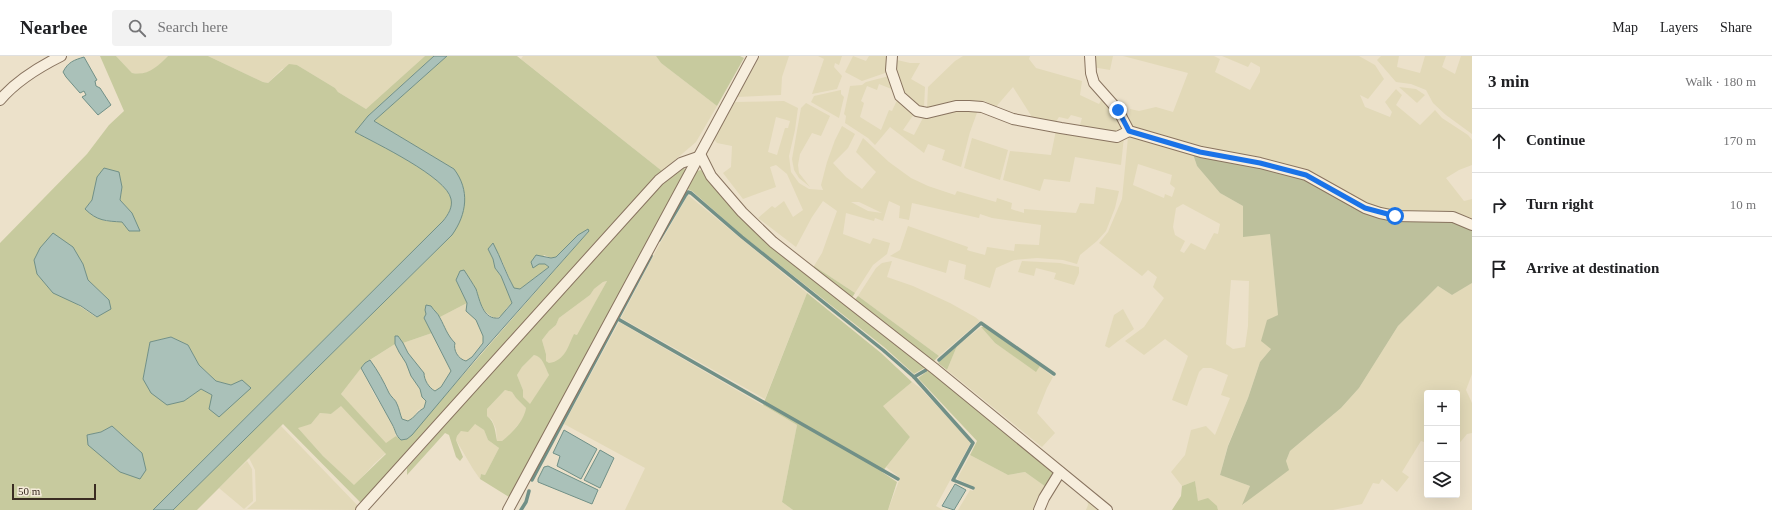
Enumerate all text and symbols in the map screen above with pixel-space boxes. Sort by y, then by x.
search box [112,10,392,46]
text: Nearbee [20,17,88,38]
icon: search [126,17,148,39]
text: Search here [158,19,228,35]
text: Map [1612,20,1638,35]
text: Layers [1660,20,1698,35]
text: Share [1720,20,1752,35]
text: 3 min [1488,72,1529,91]
text: Walk · 180 m [1685,74,1756,89]
route end [1109,101,1127,119]
icon: ahead [1488,130,1510,152]
text: Continue [1526,132,1585,148]
text: 170 m [1723,133,1756,148]
icon: right [1488,194,1510,216]
text: Turn right [1526,196,1593,212]
text: 10 m [1730,197,1756,212]
route start [1386,207,1404,225]
icon: arrive [1488,258,1510,280]
text: Arrive at destination [1526,260,1659,276]
map controls [1424,390,1460,498]
button: + [1424,390,1460,426]
button: − [1424,426,1460,462]
button: layers [1424,462,1460,498]
scale bar [12,482,96,501]
text: 50 m [18,485,40,497]

